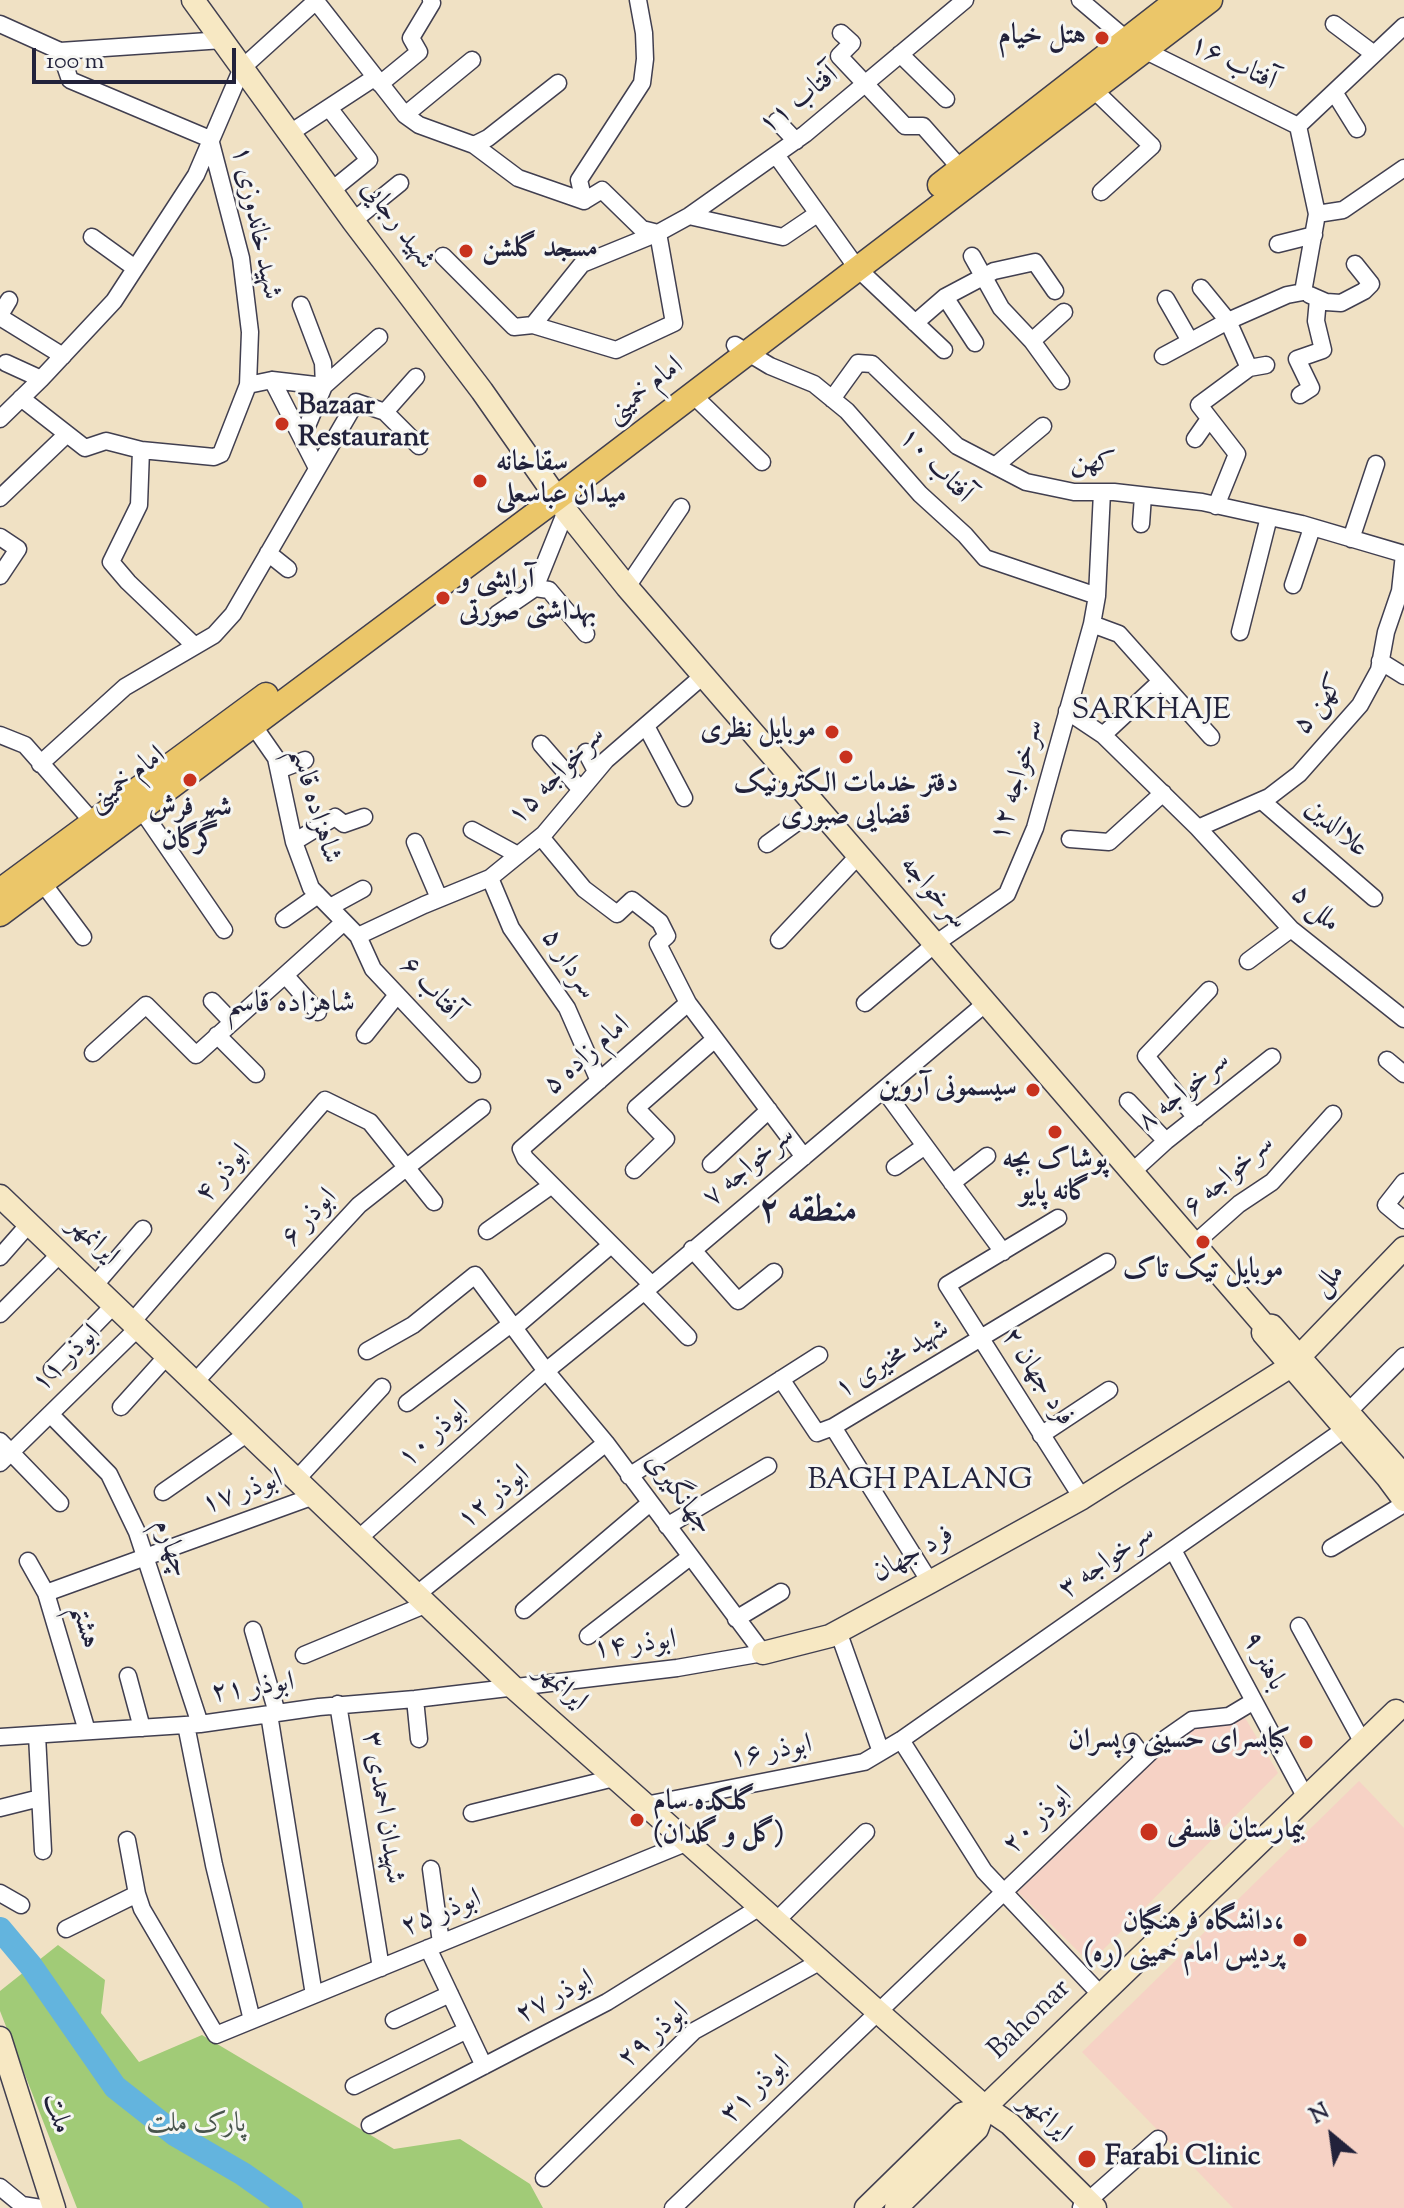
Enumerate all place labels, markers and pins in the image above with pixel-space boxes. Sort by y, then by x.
place label: هتل خیام [998,21,1086,55]
marker: هتل خیام [1093,29,1111,47]
place label: مسجد گلشن [482,234,598,268]
marker: مسجد گلشن [457,242,475,260]
place label: Bazaar Restaurant [298,391,429,457]
marker: Bazaar Restaurant [273,415,291,433]
place label: سقاخانه میدان عباسعلی [496,448,626,514]
marker: سقاخانه میدان عباسعلی [471,472,489,490]
place label: آرایشی و بهداشتی صورتی [459,565,596,631]
marker: آرایشی و بهداشتی صورتی [434,589,452,607]
place label: موبایل نظری [700,715,816,749]
marker: موبایل نظری [823,723,841,741]
marker: دفتر خدمات الکترونیک قضایی صبوری [837,748,855,766]
place label: دفتر خدمات الکترونیک قضایی صبوری [734,769,958,835]
marker: شهر فرش گرگان [181,771,199,789]
place label: شهر فرش گرگان [148,793,232,859]
place label: سیسمونی آروین [878,1073,1017,1107]
marker: سیسمونی آروین [1024,1081,1042,1099]
marker: پوشاک بچه گانه پایو [1046,1123,1064,1141]
place label: پوشاک بچه گانه پایو [1002,1145,1108,1211]
marker: موبایل تیک تاک [1194,1233,1212,1251]
place label: موبایل تیک تاک [1123,1255,1283,1289]
place label: کبابسرای حسینی و پسران [1068,1725,1290,1759]
marker: کبابسرای حسینی و پسران [1297,1733,1315,1751]
place label: گلکده سام (گل و گلدان) [653,1787,784,1853]
marker: گلکده سام (گل و گلدان) [628,1811,646,1829]
place label: بیمارستان فلسفی [1167,1815,1305,1849]
marker: بیمارستان فلسفی [1138,1821,1160,1843]
place label: دانشگاه فرهنگیان، پردیس امام خمینی (ره) [1083,1907,1284,1973]
marker: دانشگاه فرهنگیان، پردیس امام خمینی (ره) [1291,1931,1309,1949]
place label: Farabi Clinic [1105,2142,1260,2176]
marker: Farabi Clinic [1076,2148,1098,2170]

